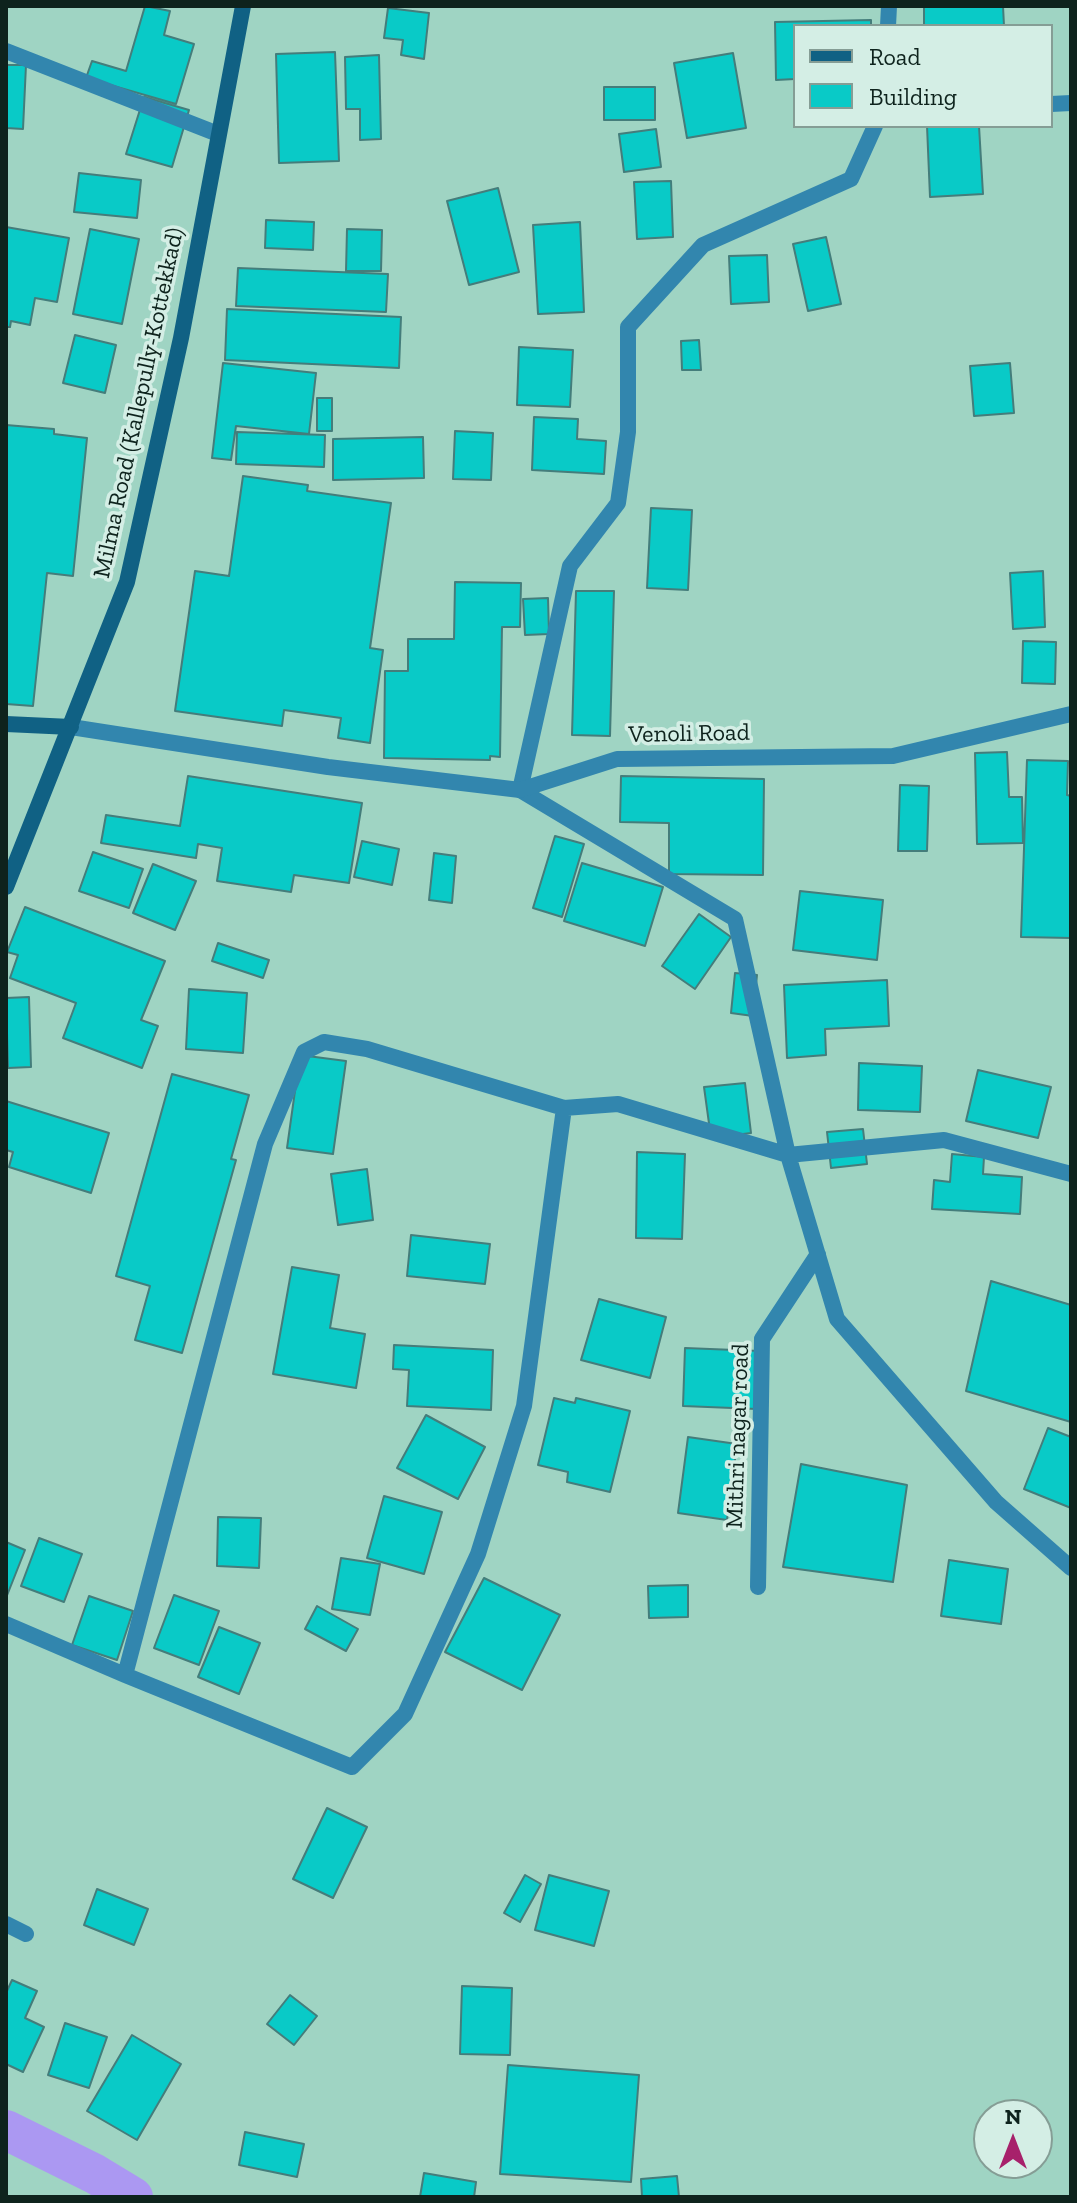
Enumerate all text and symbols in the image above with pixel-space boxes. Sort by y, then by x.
legend [793,24,1053,128]
text: Road [869,42,921,71]
text: Building [869,82,957,111]
street label: Milma Road (Kallepully-Kottekkad) [88,225,190,581]
street label: Venoli Road [628,719,750,749]
street label: Mithri nagar road [720,1343,756,1529]
north arrow [973,2099,1053,2179]
text: N [1005,2103,1021,2130]

